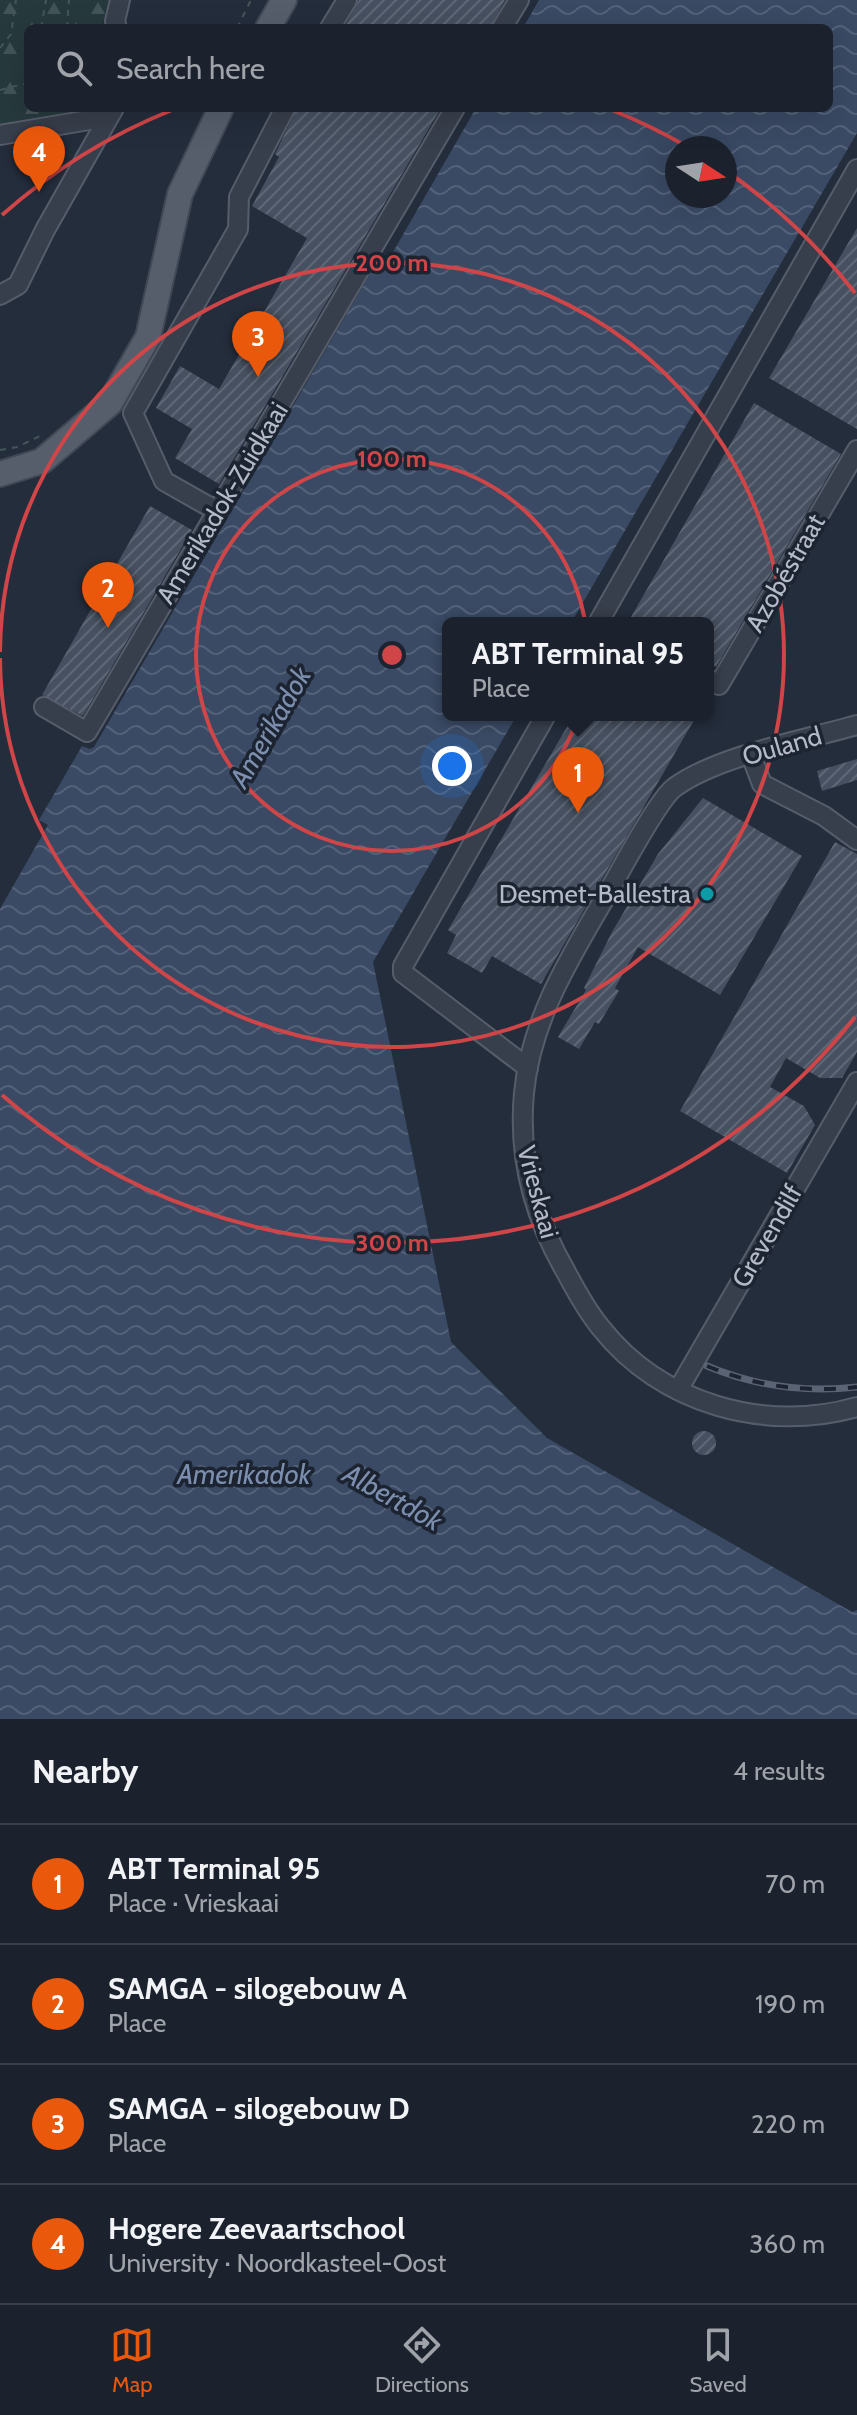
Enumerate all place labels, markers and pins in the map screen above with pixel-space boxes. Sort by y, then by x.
pin: 4 [13,126,65,192]
pin: 3 [232,311,284,377]
pin: 2 [82,562,134,628]
centre of rings [378,641,406,669]
pin: 1 [552,747,604,813]
place label: Desmet-Ballestra [499,878,692,910]
marker: Desmet-Ballestra [698,885,716,903]

